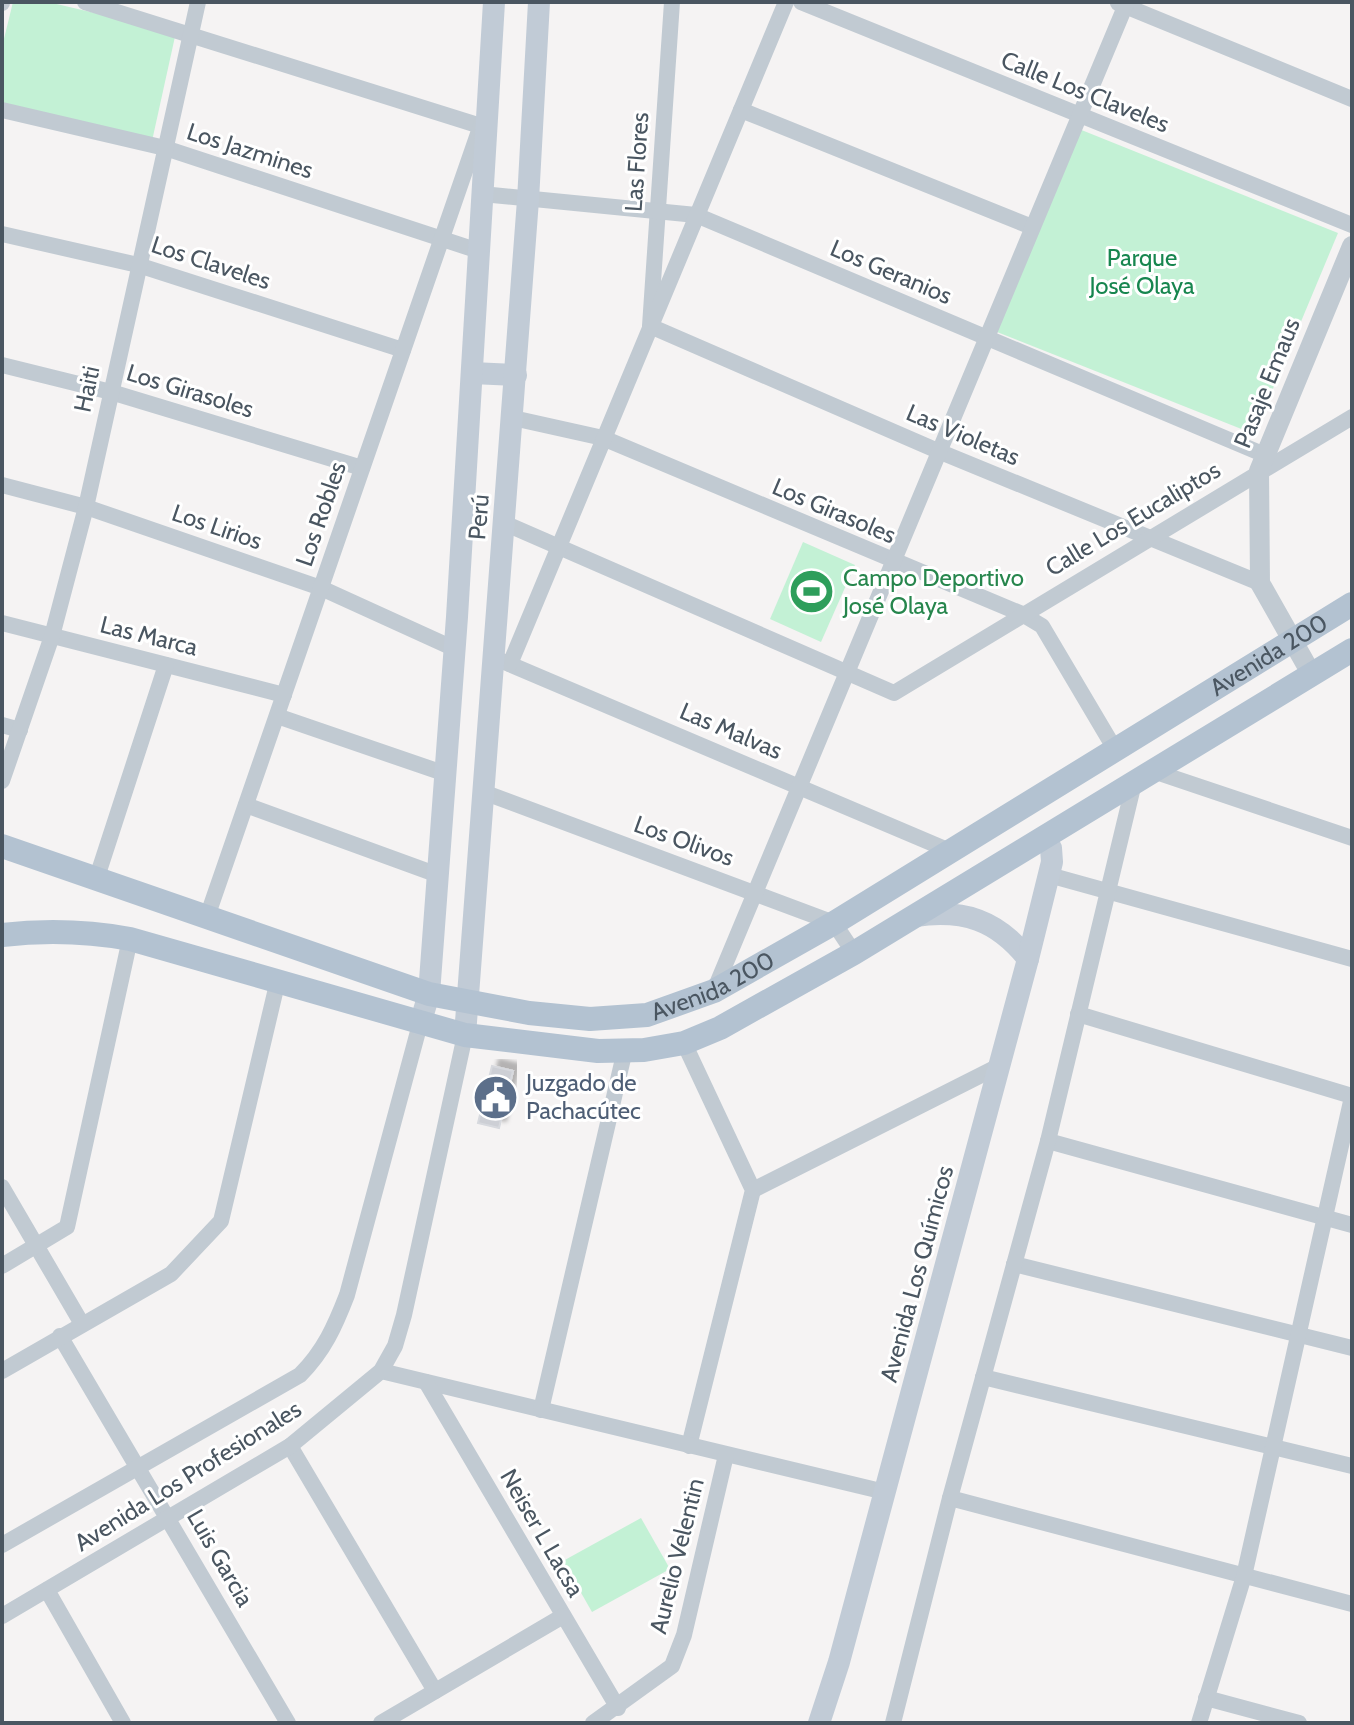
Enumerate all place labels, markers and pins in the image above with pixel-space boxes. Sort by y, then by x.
place label: Campo Deportivo José Olaya [842,563,1024,620]
sports icon: Campo Deportivo José Olaya [788,568,836,616]
place label: Juzgado de Pachacútec [525,1068,641,1125]
public building icon: Juzgado de Pachacútec [471,1073,519,1121]

